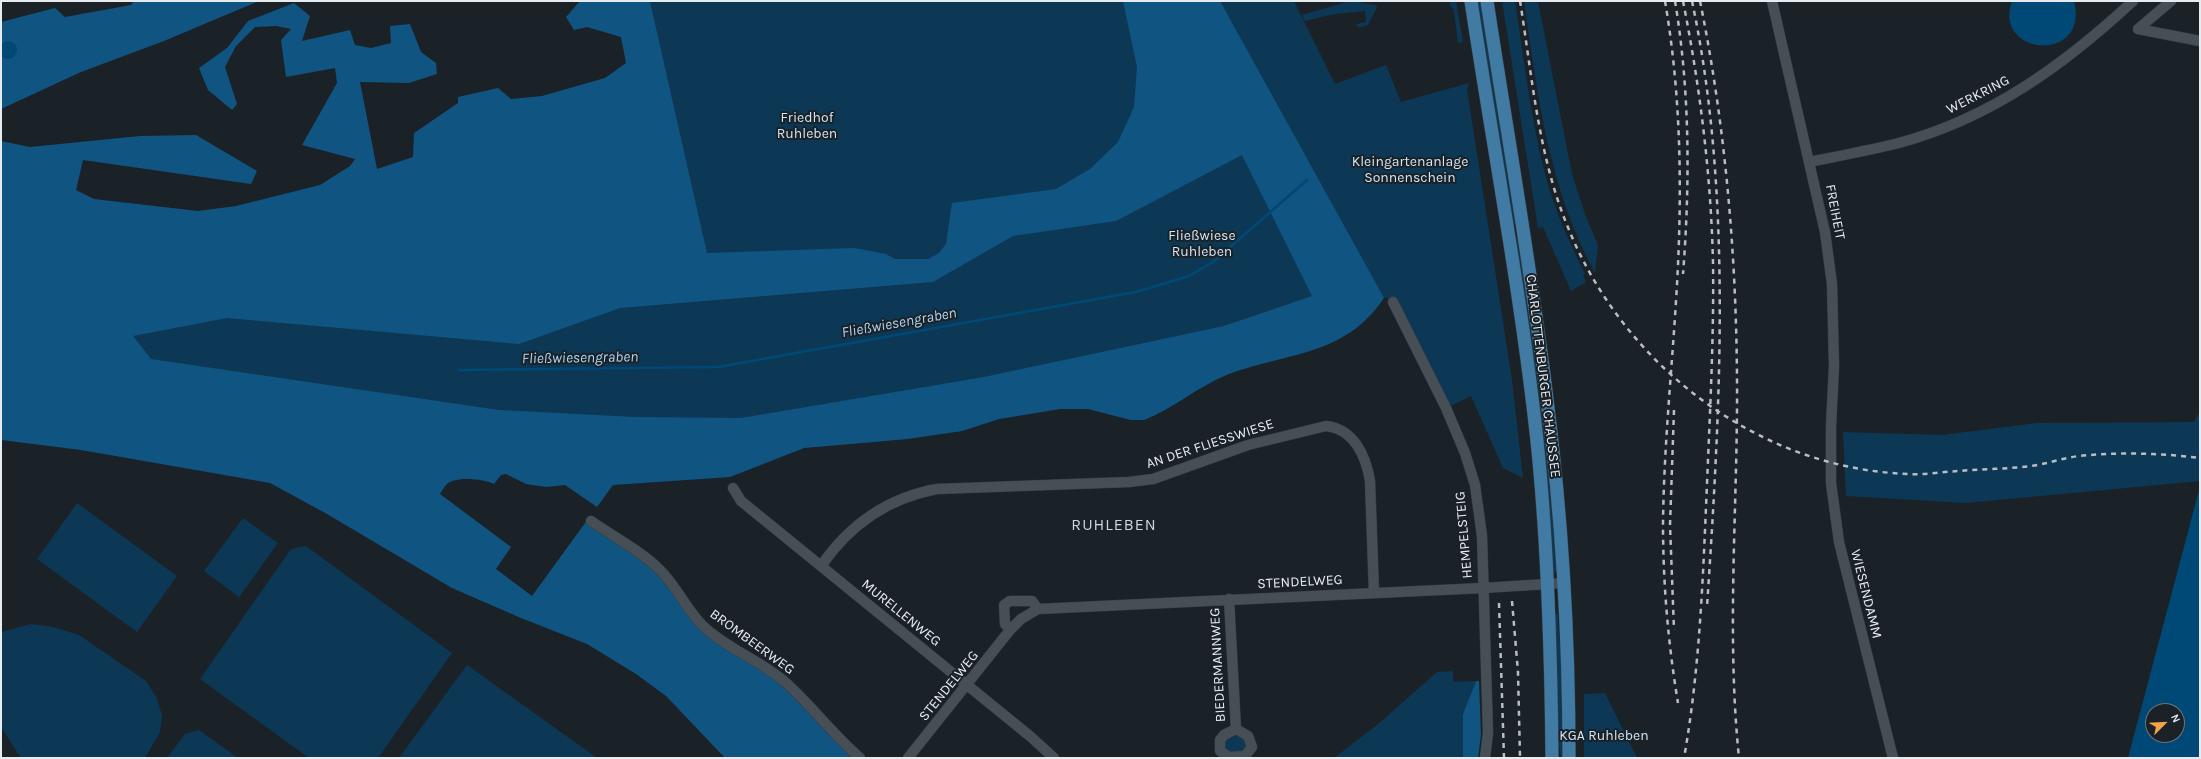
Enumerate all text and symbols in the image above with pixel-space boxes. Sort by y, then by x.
street label: WERKRING [1944,72,2012,118]
park label: Friedhof Ruhleben [777,110,837,142]
park label: Kleingartenanlage Sonnenschein [1352,154,1468,186]
street label: FREIHEIT [1821,183,1849,241]
park label: Fließwiese Ruhleben [1168,228,1236,260]
street label: CHARLOTTENBURGER CHAUSSEE [1522,273,1564,479]
water label: Fließwiesengraben [840,304,958,342]
water label: Fließwiesengraben [522,348,638,368]
street label: AN DER FLIESSWIESE [1144,415,1276,473]
street label: HEMPELSTEIG [1452,491,1476,579]
district label: RUHLEBEN [1071,515,1157,535]
street label: WIESENDAMM [1847,548,1885,640]
street label: STENDELWEG [1257,571,1343,593]
street label: MURELLENWEG [858,576,944,650]
street label: BROMBEERWEG [706,606,798,678]
street label: BIEDERMANNWEG [1207,607,1229,723]
street label: STENDELWEG [916,648,982,724]
north arrow [2145,703,2185,743]
text: N [2168,712,2183,725]
park label: KGA Ruhleben [1559,728,1649,744]

